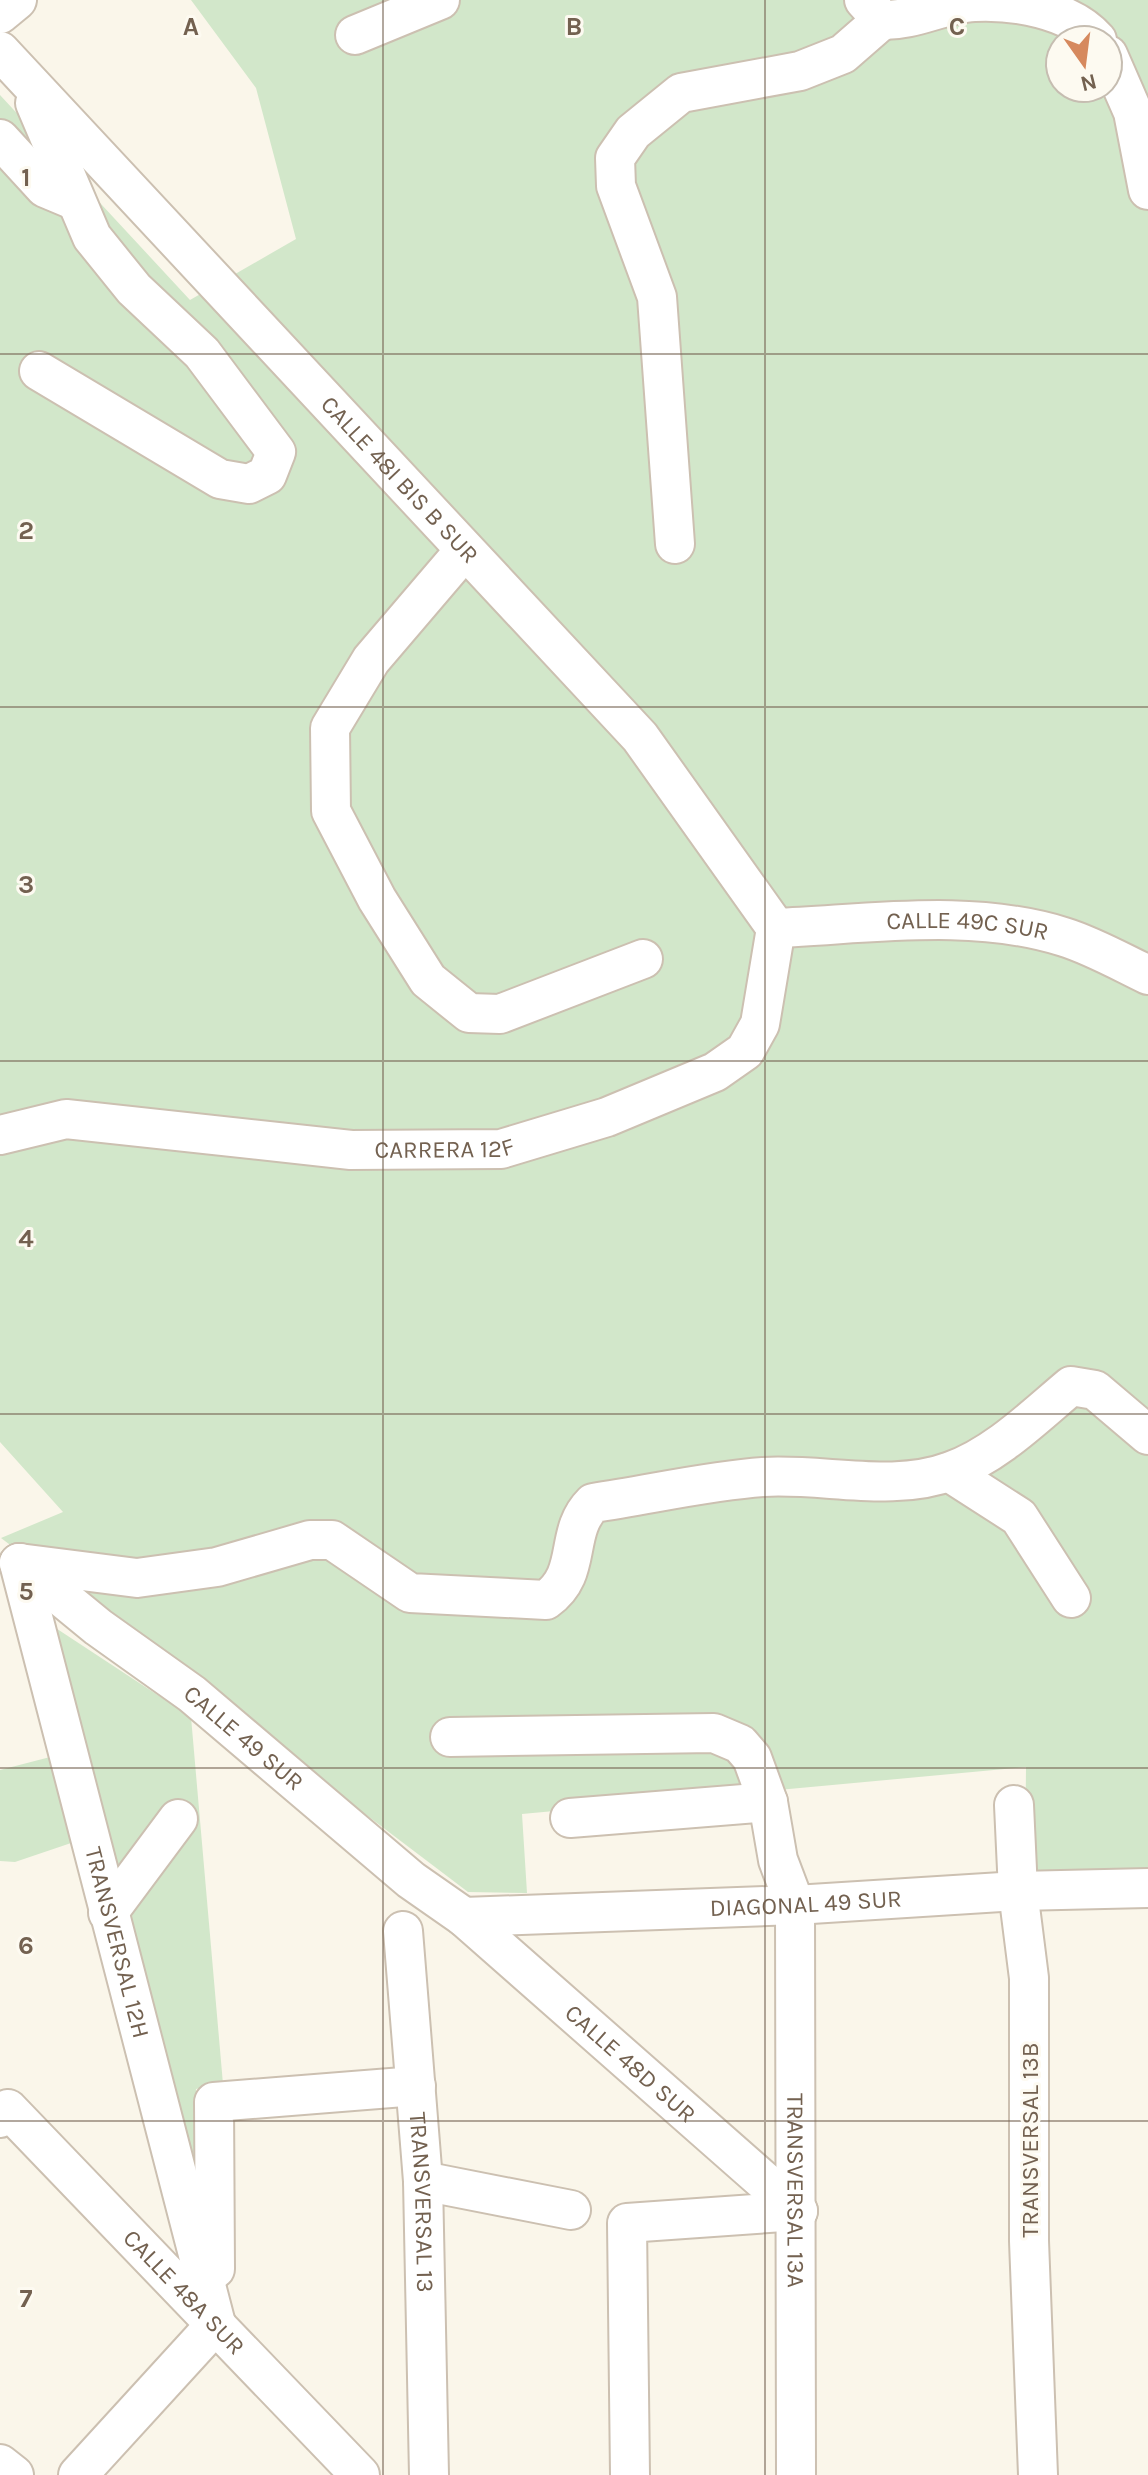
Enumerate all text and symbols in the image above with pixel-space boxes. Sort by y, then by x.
text: A [183,11,199,42]
text: B [566,11,582,42]
text: C [949,11,965,42]
north arrow [1044,24,1124,104]
text: N [1078,68,1099,97]
text: 1 [21,162,31,193]
street label: CALLE 48I BIS B SUR [315,390,484,569]
text: 2 [18,515,34,546]
text: 3 [18,869,34,900]
street label: CALLE 49C SUR [886,906,1051,946]
street label: CARRERA 12F [374,1132,518,1164]
text: 4 [18,1223,34,1254]
text: 5 [18,1576,34,1607]
street label: CALLE 49 SUR [178,1679,309,1796]
street label: TRANSVERSAL 12H [79,1844,155,2041]
street label: DIAGONAL 49 SUR [709,1884,903,1922]
text: 6 [18,1930,34,1961]
street label: CALLE 48D SUR [559,1999,702,2128]
street label: TRANSVERSAL 13B [1016,2042,1044,2238]
street label: TRANSVERSAL 13A [781,2093,810,2288]
street label: TRANSVERSAL 13 [404,2111,439,2293]
street label: CALLE 48A SUR [118,2224,251,2360]
text: 7 [20,2283,33,2314]

